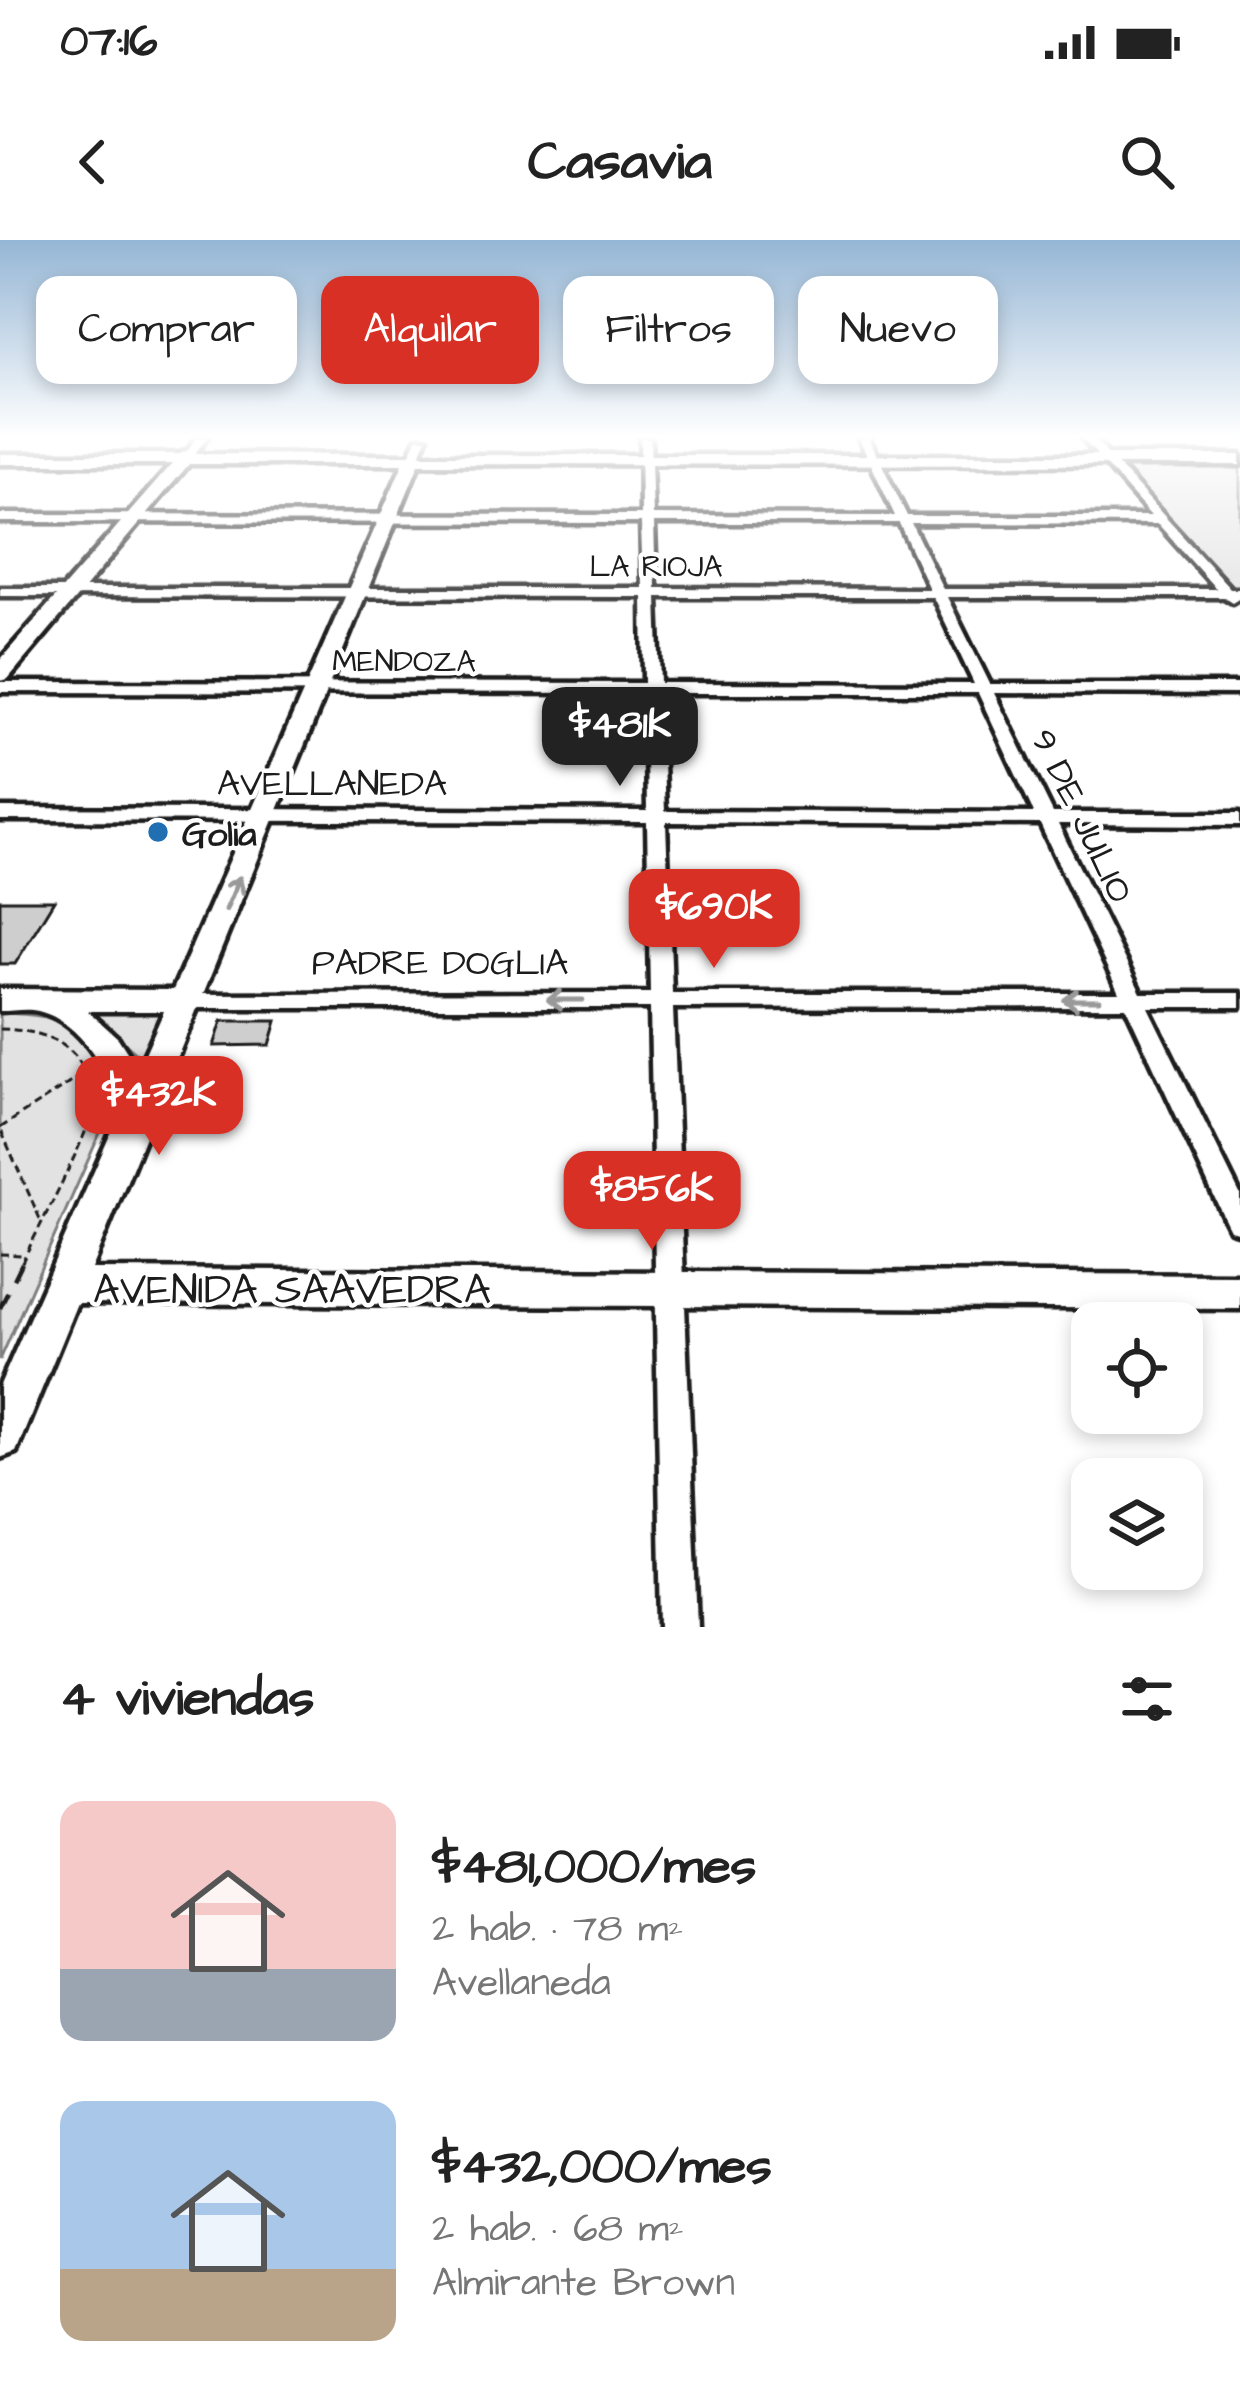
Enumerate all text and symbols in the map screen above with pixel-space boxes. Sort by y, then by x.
text: 07:16 [60,11,158,73]
text: Casavia [528,125,712,200]
icon: back [60,129,126,195]
icon: search [1114,129,1180,195]
chip: Comprar [36,276,297,384]
chip: Alquilar [321,276,539,384]
chip: Filtros [563,276,774,384]
chip: Nuevo [798,276,998,384]
street label: LA RIOJA [589,546,723,588]
street label: MENDOZA [332,641,476,683]
pin: $481K [536,687,704,789]
text: $481K [569,699,671,753]
street label: 9 DE JULIO [1017,721,1145,912]
street label: AVELLANEDA [217,759,447,810]
place label: Golia [182,809,257,860]
marker: Golia [145,819,171,845]
pin: $690K [630,869,798,971]
one-way arrow [224,875,245,912]
text: $690K [656,881,772,935]
street label: PADRE DOGLIA [312,938,568,989]
one-way arrow [546,989,585,1011]
one-way arrow [1062,989,1101,1011]
pin: $432K [75,1056,243,1158]
text: $432K [102,1068,216,1122]
pin: $856K [568,1151,736,1253]
text: $856K [591,1163,713,1217]
street label: AVENIDA SAAVEDRA [93,1262,491,1320]
map controls [1071,1302,1203,1590]
button: locate [1071,1302,1203,1434]
button: layers [1071,1458,1203,1590]
text: 4 viviendas [60,1664,314,1735]
icon: filters [1114,1666,1180,1732]
text: $481,000/mes [432,1832,756,1903]
icon: home [156,1849,300,1993]
text: 2 hab. · 78 m² [432,1903,683,1957]
text: Avellaneda [432,1957,611,2011]
text: $432,000/mes [432,2132,772,2203]
icon: home [156,2149,300,2293]
text: 2 hab. · 68 m² [432,2203,684,2257]
text: Almirante Brown [432,2257,735,2311]

